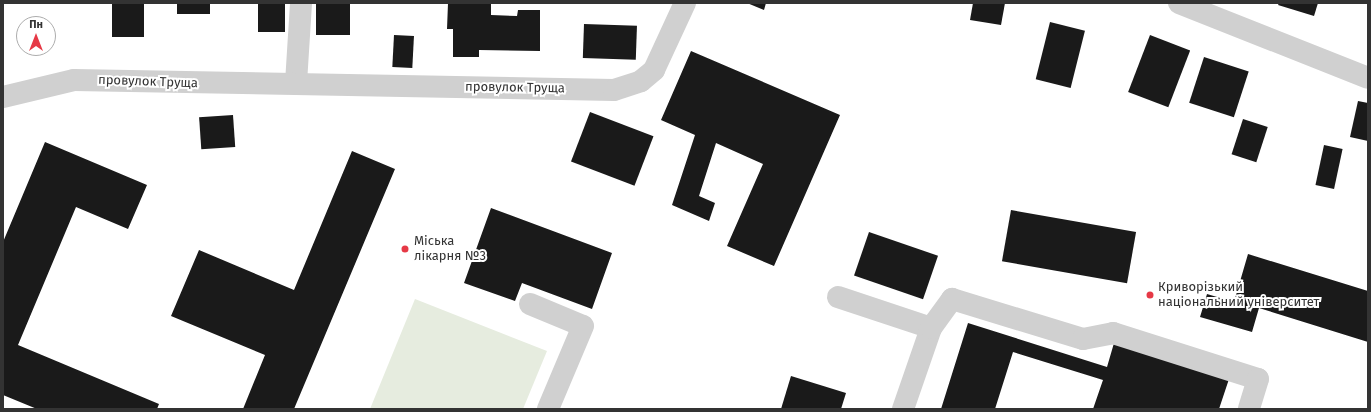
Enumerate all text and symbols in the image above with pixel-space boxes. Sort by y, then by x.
north arrow [16,16,56,56]
text: Пн [29,18,43,31]
street label: провулок Труща [98,72,198,92]
street label: провулок Труща [465,79,565,97]
place label: Міська лікарня №3 [414,234,486,265]
marker: Міська лікарня №3 [399,243,411,255]
place label: Криворізький національний університет [1158,280,1319,311]
marker: Криворізький національний університет [1145,290,1155,300]

